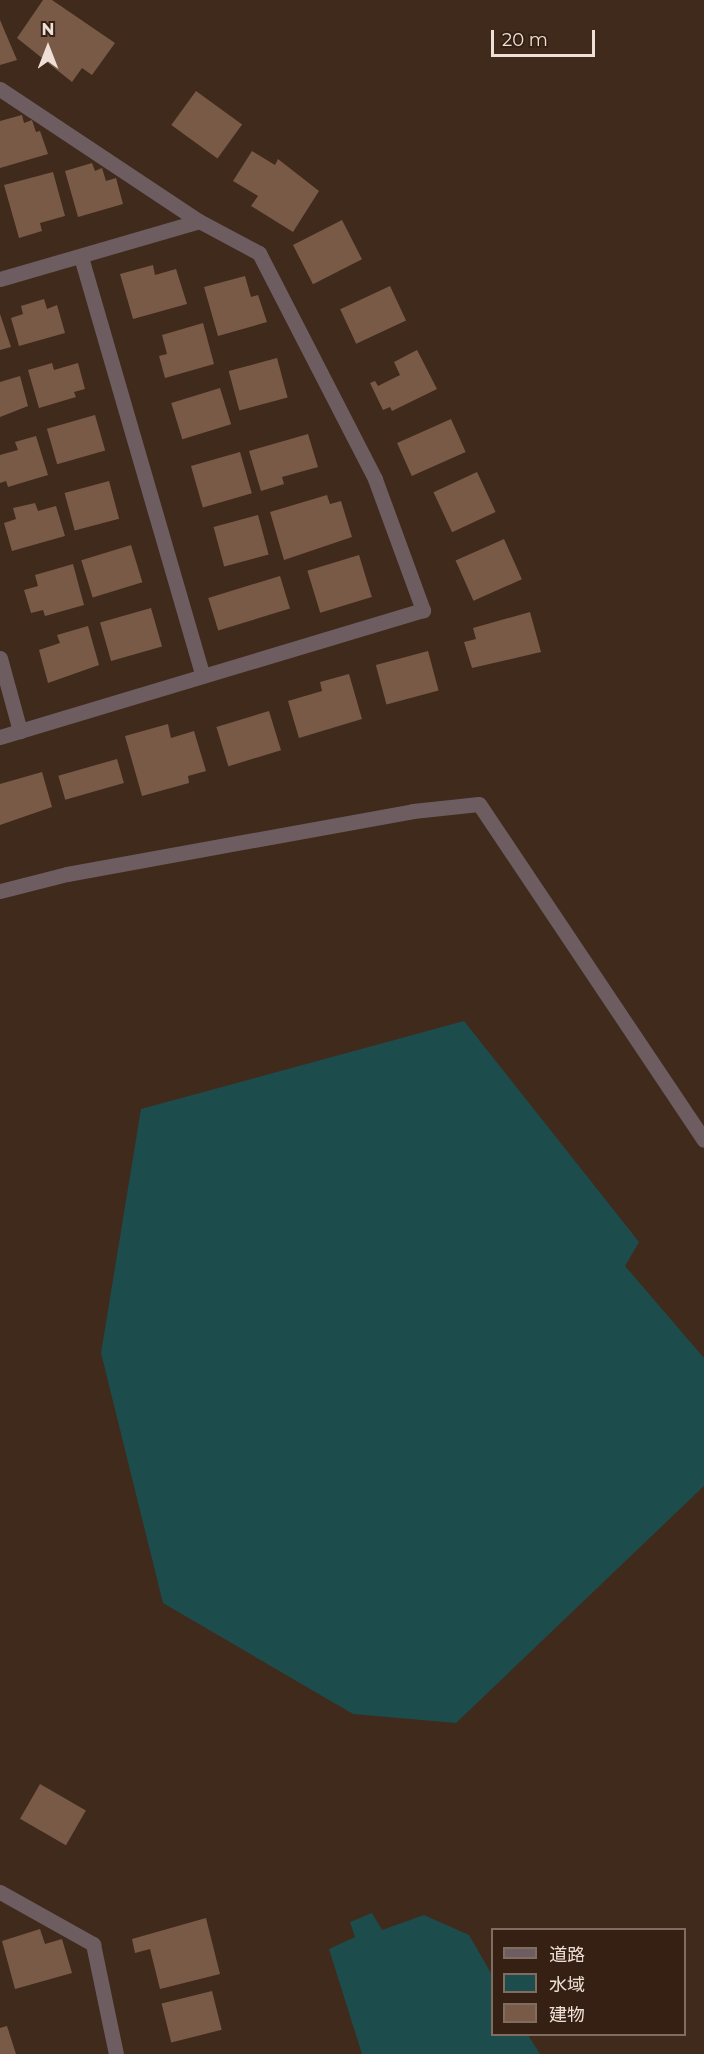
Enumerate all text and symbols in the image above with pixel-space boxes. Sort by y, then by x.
north arrow [18,18,78,78]
scale bar [494,18,598,56]
text: N [42,20,54,39]
text: 20 m [502,29,548,51]
legend [491,1928,686,2036]
text: 道路 [549,1944,585,1966]
text: 水域 [549,1974,585,1996]
text: 建物 [549,2004,585,2026]

